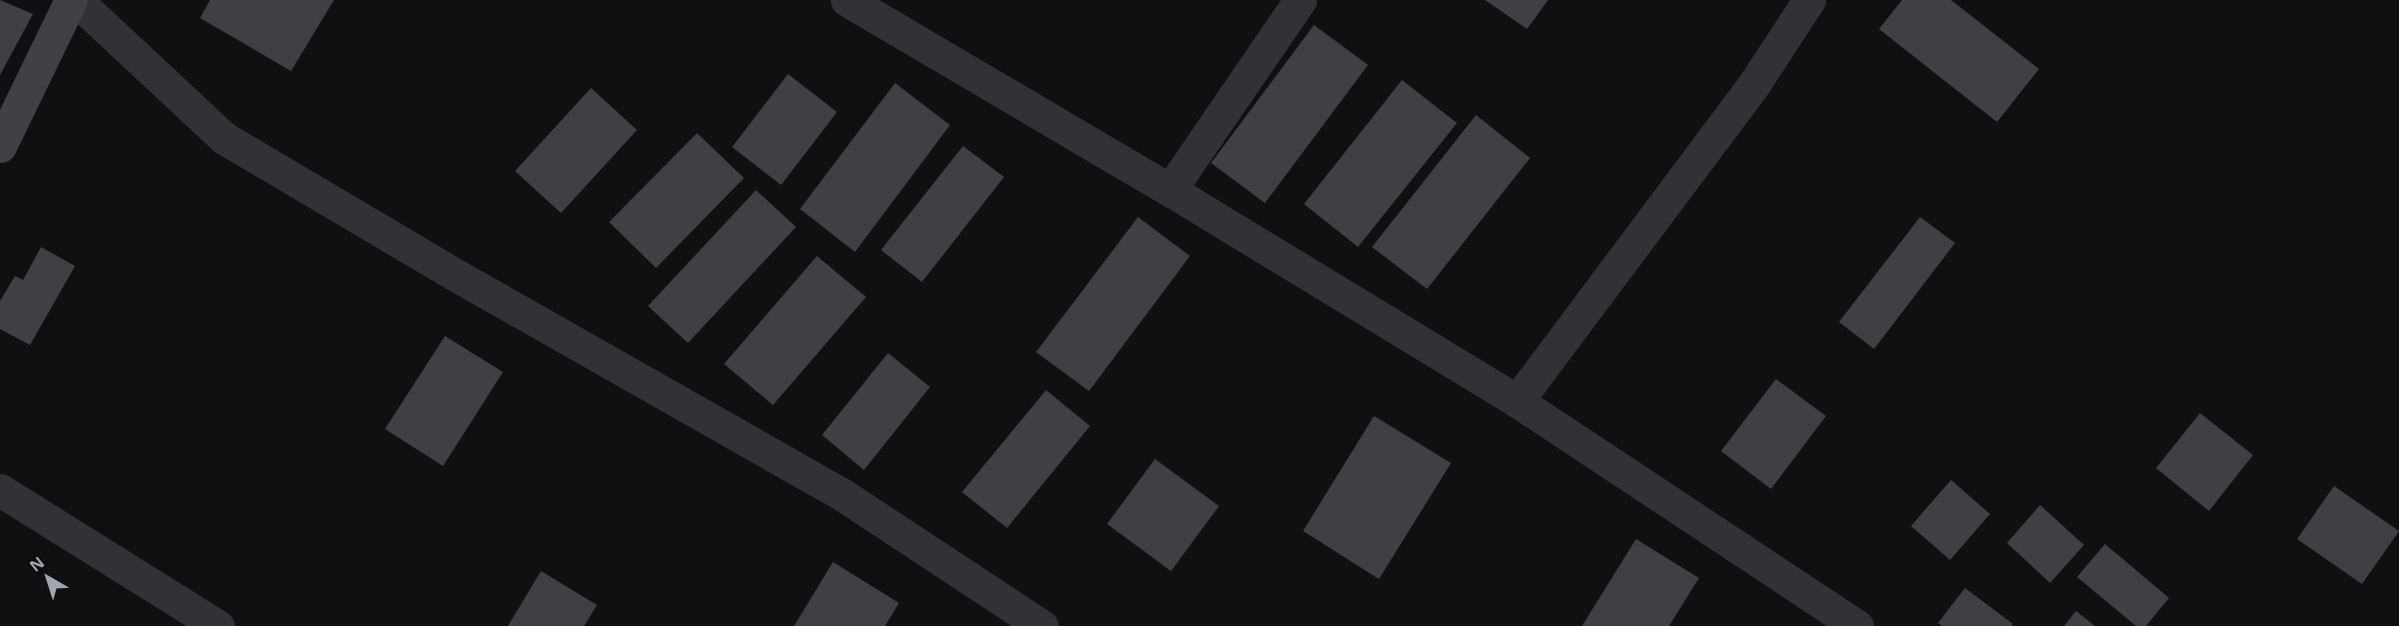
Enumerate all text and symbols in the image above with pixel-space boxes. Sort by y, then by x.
north arrow [18,548,78,608]
text: N [25,551,49,577]

